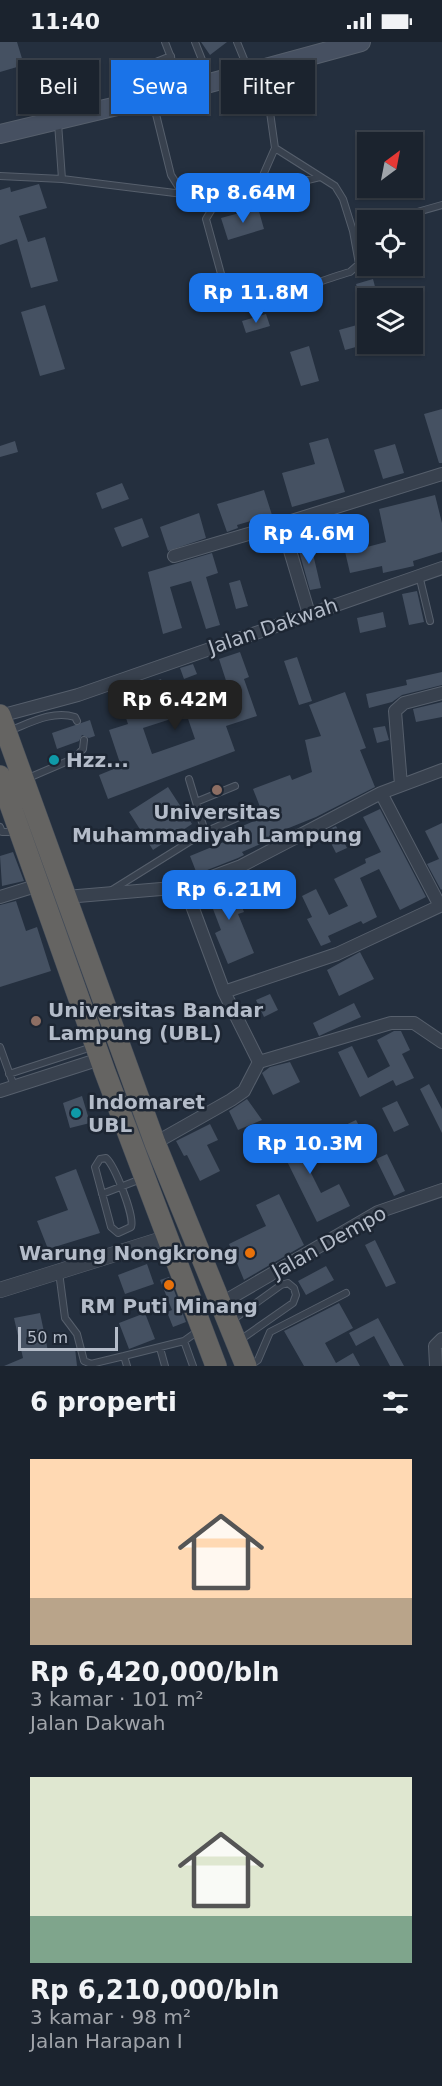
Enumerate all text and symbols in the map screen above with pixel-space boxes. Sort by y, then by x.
text: 11:40 [30,9,100,34]
chip: Beli [18,60,99,114]
chip: Sewa [111,60,209,114]
chip: Filter [221,60,315,114]
north arrow [357,132,423,198]
map controls [357,132,423,354]
pin: Rp 8.64M [181,173,305,224]
text: Rp 8.64M [190,180,296,204]
button: locate [357,210,423,276]
pin: Rp 11.8M [194,273,318,324]
text: Rp 11.8M [203,280,309,304]
button: layers [357,288,423,354]
pin: Rp 4.6M [254,514,364,565]
text: Rp 4.6M [263,521,355,545]
street label: Jalan Dakwah [203,593,341,660]
pin: Rp 6.42M [113,680,237,731]
text: Rp 6.42M [122,687,228,711]
place label: Hzz... [66,748,129,772]
marker: Hzz... [47,753,61,767]
marker: Universitas Muhammadiyah Lampung [210,783,224,797]
place label: Universitas Muhammadiyah Lampung [72,800,362,847]
pin: Rp 6.21M [167,870,291,921]
text: Rp 6.21M [176,877,282,901]
place label: Universitas Bandar Lampung (UBL) [48,998,263,1045]
marker: Universitas Bandar Lampung (UBL) [29,1014,43,1028]
place label: Indomaret UBL [88,1090,206,1137]
marker: Indomaret UBL [69,1106,83,1120]
pin: Rp 10.3M [248,1124,372,1175]
text: Rp 10.3M [257,1131,363,1155]
street label: Jalan Dempo [266,1201,390,1284]
place label: Warung Nongkrong [19,1241,238,1265]
marker: Warung Nongkrong [243,1246,257,1260]
marker: RM Puti Minang [162,1278,176,1292]
place label: RM Puti Minang [80,1294,258,1318]
scale bar [18,1324,118,1352]
text: 50 m [27,1328,68,1347]
icon: filters [379,1386,412,1419]
text: 6 properti [30,1387,177,1417]
icon: home [167,1498,275,1606]
text: Rp 6,420,000/bln [30,1657,280,1687]
text: 3 kamar · 101 m² [30,1687,204,1711]
text: Jalan Dakwah [30,1711,166,1735]
icon: home [167,1816,275,1924]
text: Rp 6,210,000/bln [30,1975,280,2005]
text: 3 kamar · 98 m² [30,2005,191,2029]
text: Jalan Harapan I [30,2029,183,2053]

